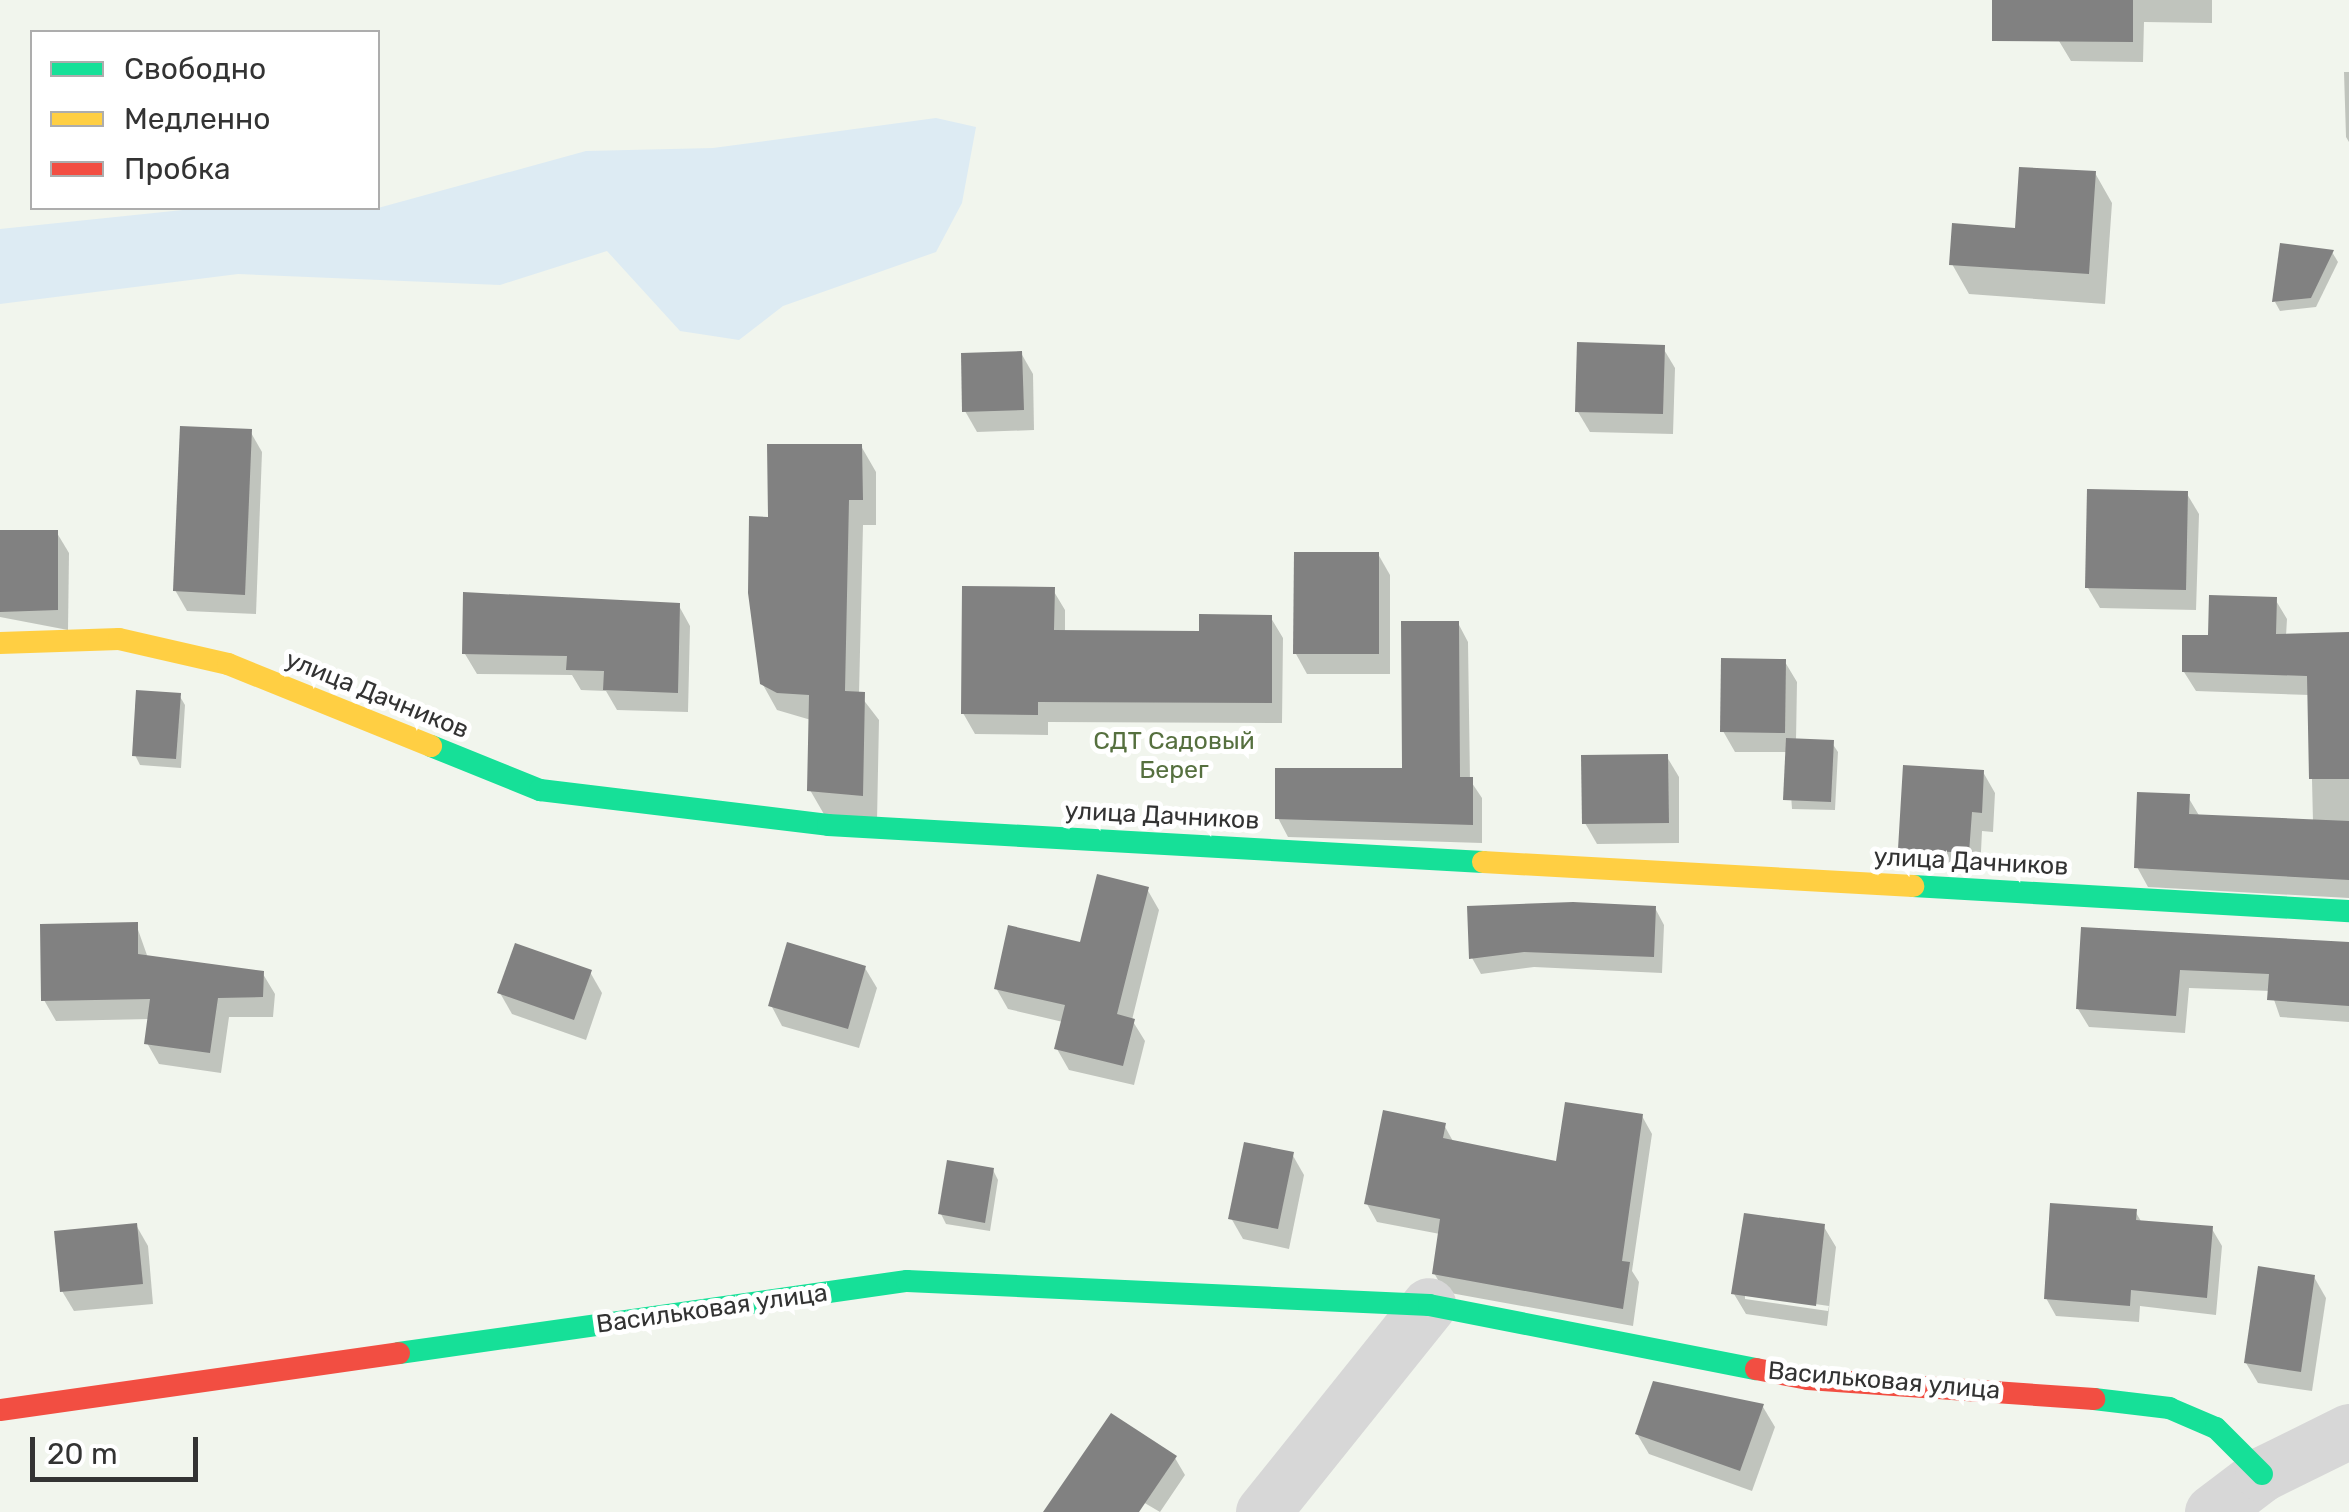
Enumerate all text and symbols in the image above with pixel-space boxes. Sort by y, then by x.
legend [30,30,380,210]
text: Свободно [124,51,266,87]
text: Медленно [124,101,271,137]
text: Пробка [124,151,231,187]
street label: улица Дачников [281,645,473,745]
park label: СДТ Садовый Берег [1093,727,1255,786]
street label: улица Дачников [1064,796,1260,836]
street label: улица Дачников [1873,842,2069,882]
street label: Васильковая улица [594,1278,830,1340]
street label: Васильковая улица [1767,1356,2001,1406]
scale bar [35,1417,202,1479]
text: 20 m [47,1436,118,1472]

